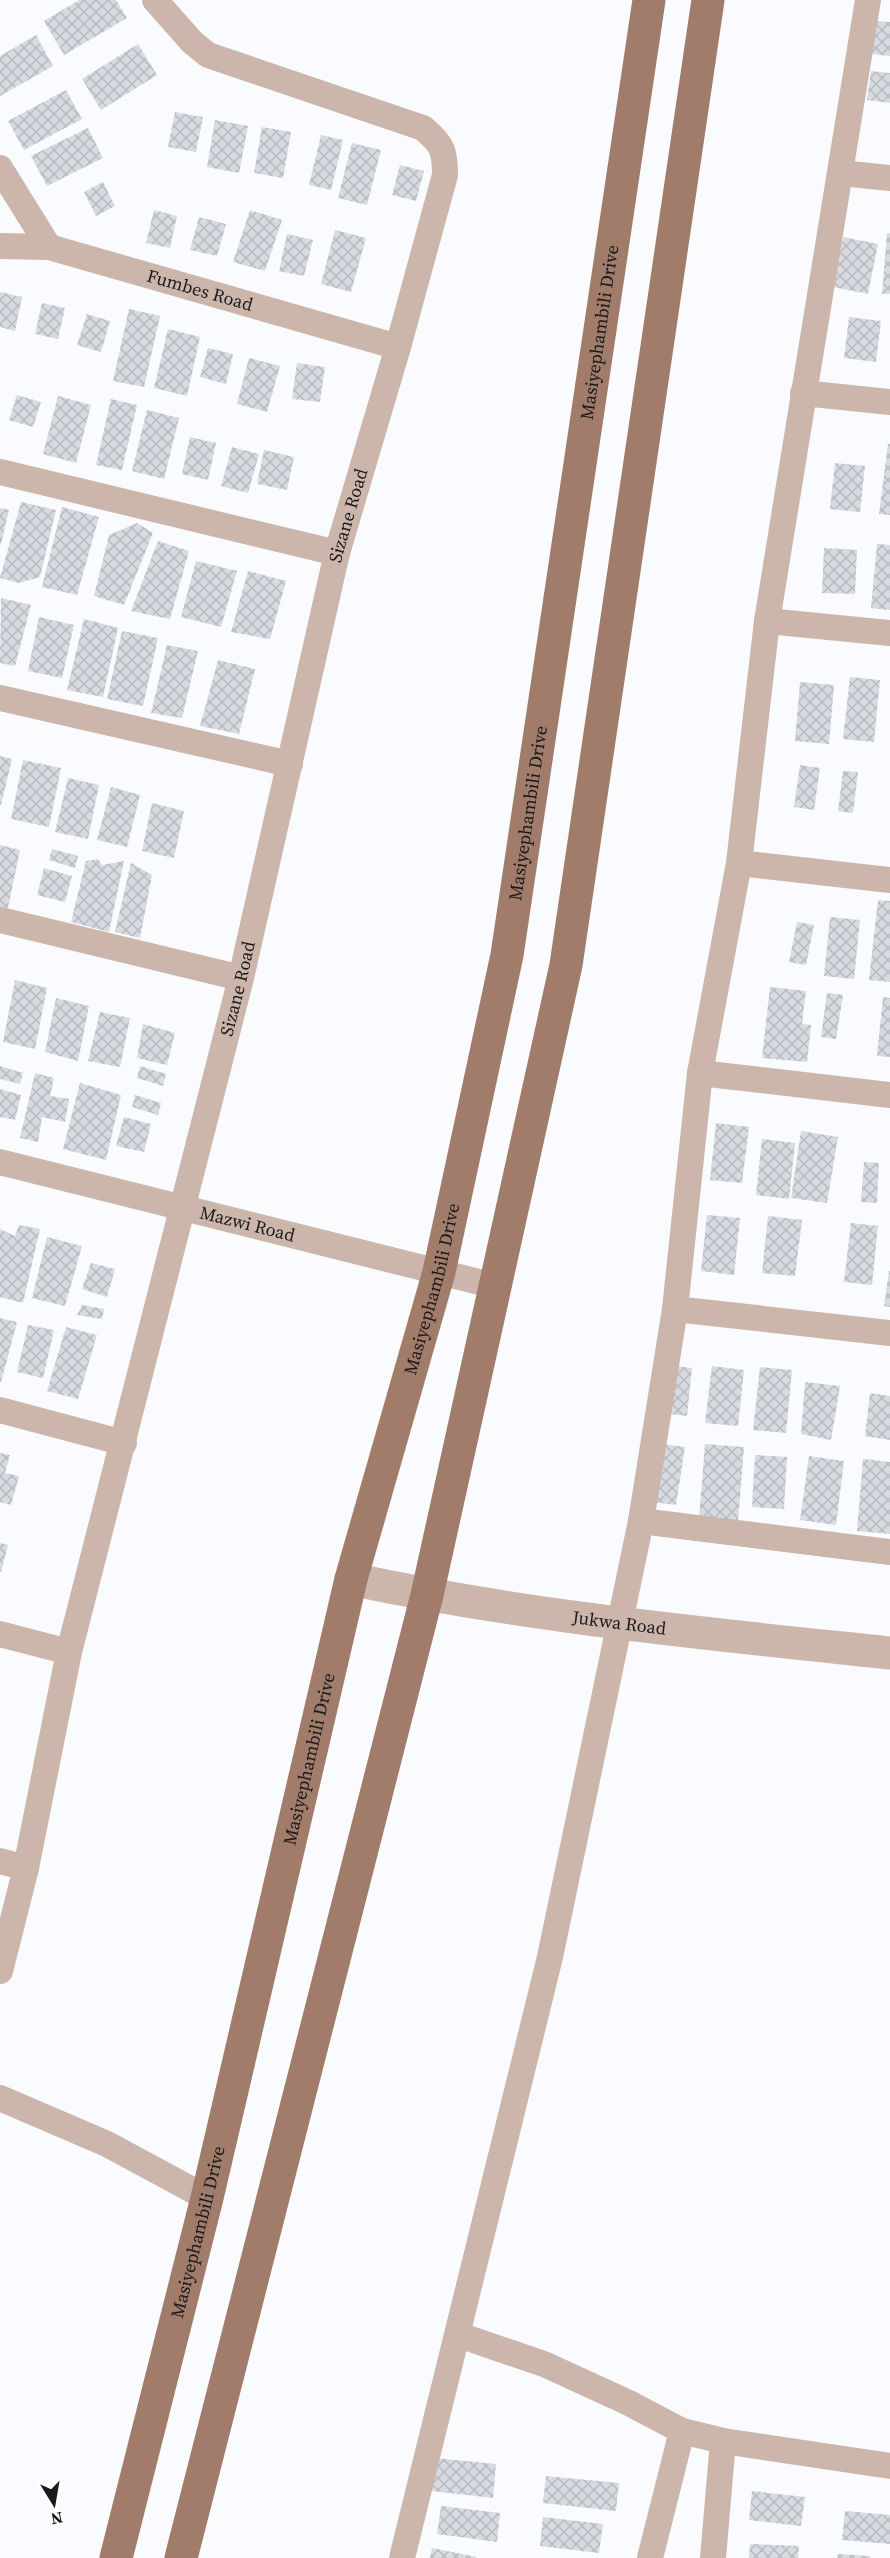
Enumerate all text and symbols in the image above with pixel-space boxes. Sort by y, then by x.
street label: Masiyephambili Drive [574,243,624,421]
street label: Fumbes Road [144,263,256,317]
street label: Sizane Road [322,465,373,565]
street label: Masiyephambili Drive [502,724,553,902]
street label: Sizane Road [214,939,261,1039]
street label: Mazwi Road [197,1200,298,1247]
street label: Masiyephambili Drive [397,1201,465,1378]
street label: Jukwa Road [570,1604,668,1641]
street label: Masiyephambili Drive [276,1670,341,1848]
street label: Masiyephambili Drive [164,2144,231,2321]
north arrow [24,2474,84,2534]
text: N [49,2507,65,2531]

